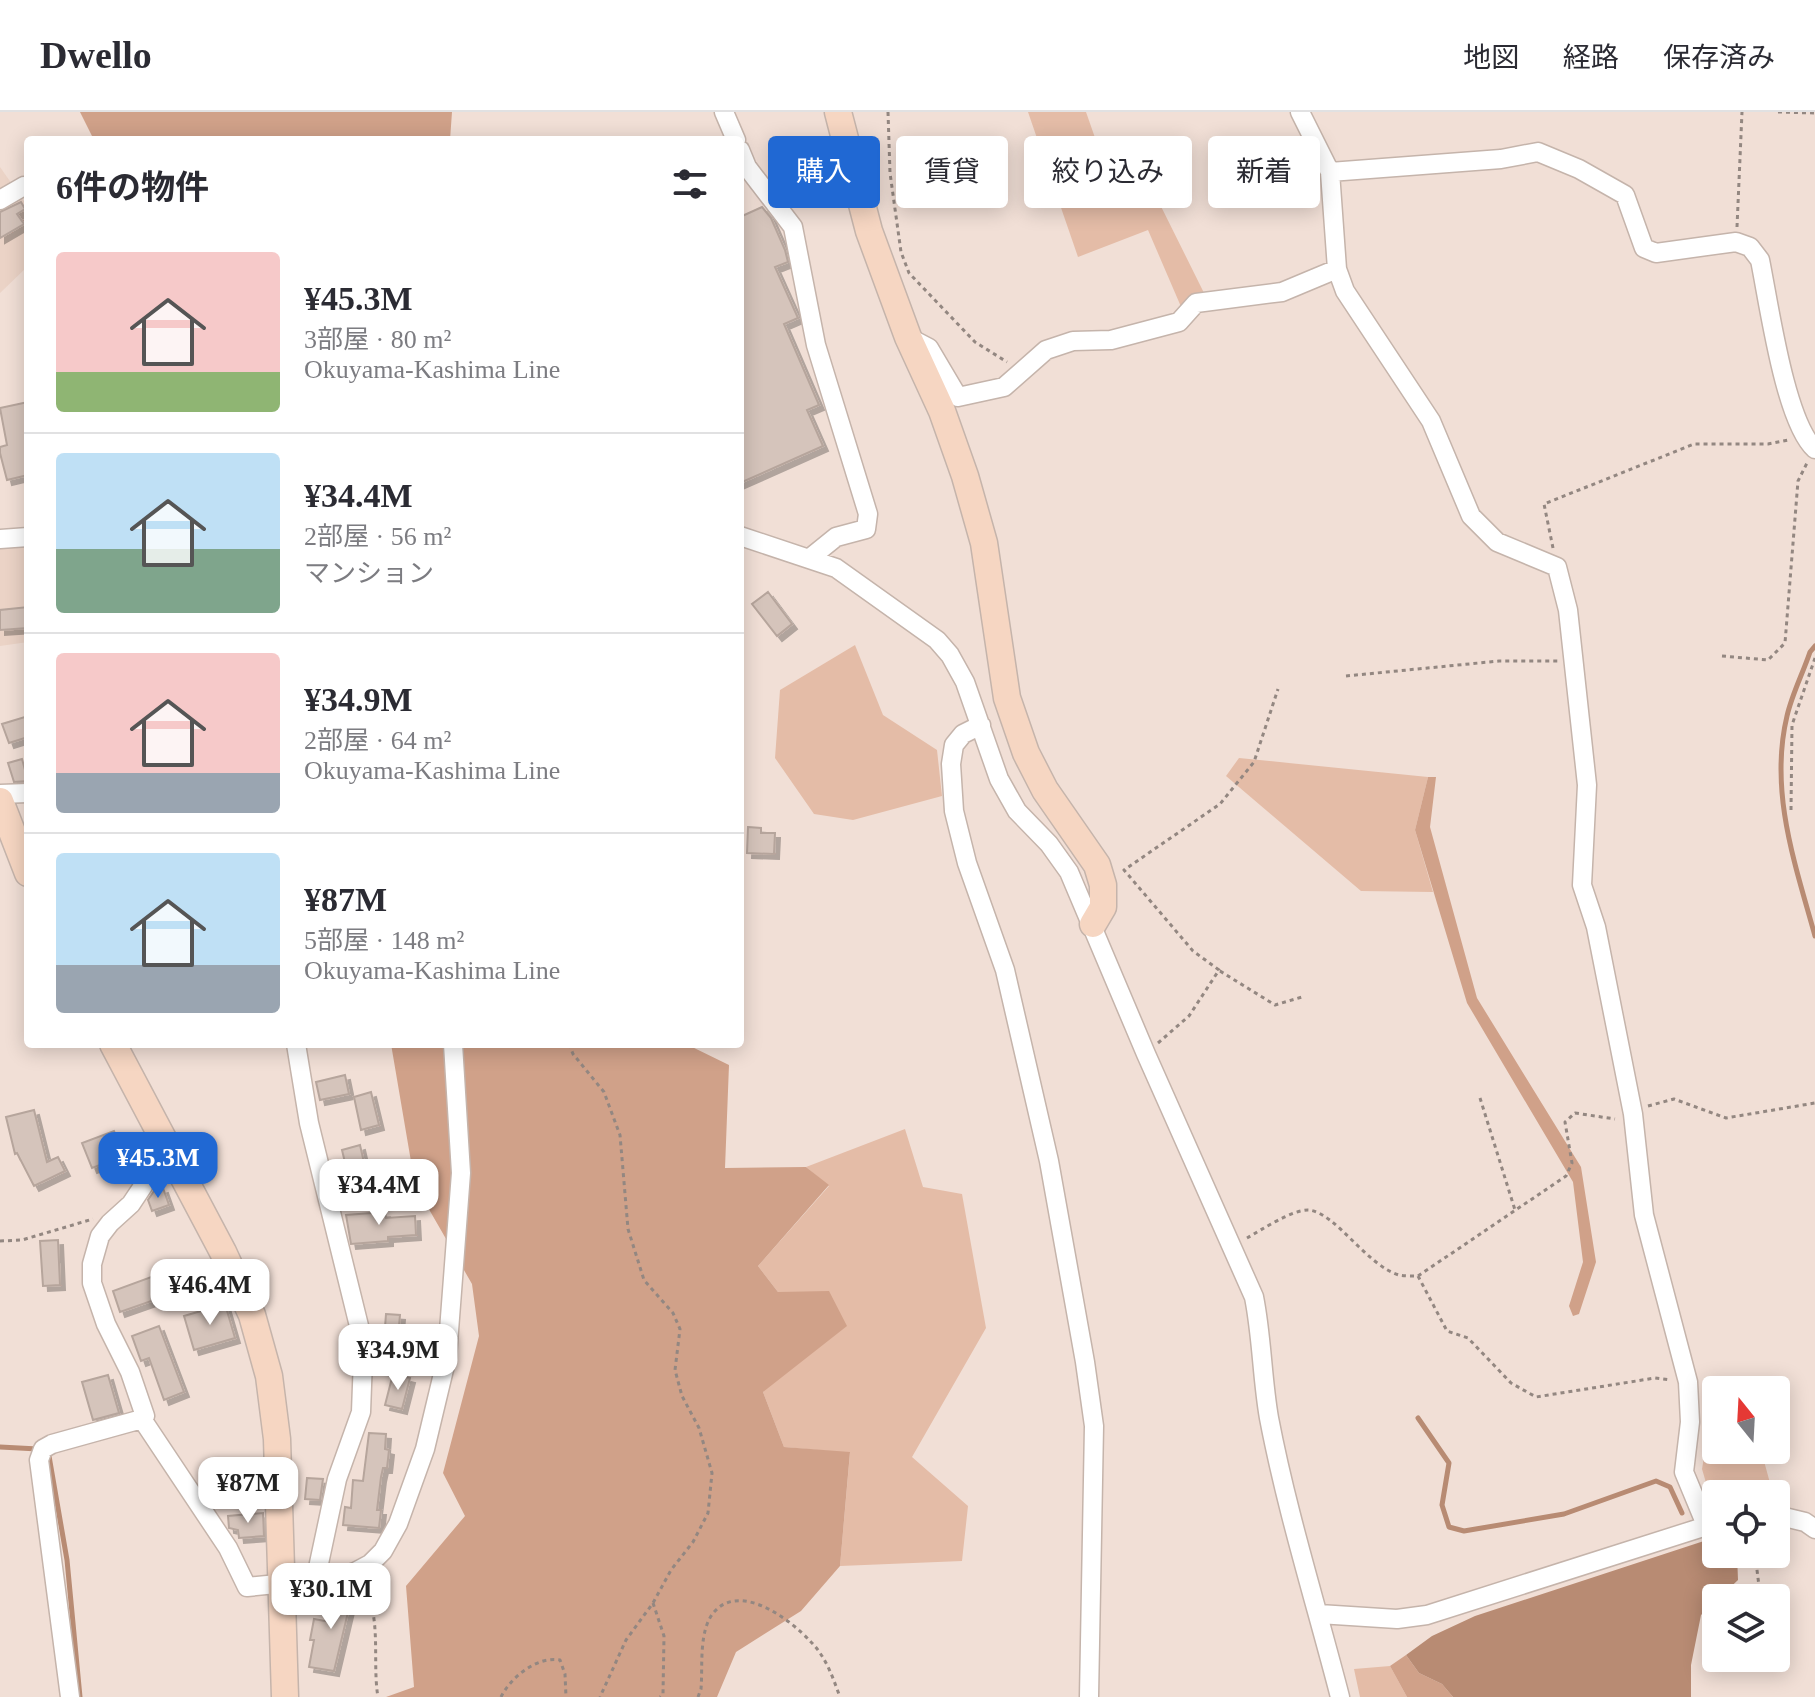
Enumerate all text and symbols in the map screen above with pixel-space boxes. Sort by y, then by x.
text: Dwello [40,34,152,76]
text: 地図 [1463,42,1519,73]
text: 経路 [1563,42,1619,73]
text: 保存済み [1663,42,1775,73]
chip: 購入 [768,136,880,208]
chip: 賃貸 [896,136,1008,208]
chip: 絞り込み [1024,136,1192,208]
chip: 新着 [1208,136,1320,208]
icon: filters [668,162,712,206]
text: 6件の物件 [56,169,209,206]
text: ¥45.3M [304,280,413,317]
icon: home [120,284,216,380]
text: 3部屋 · 80 m² [304,325,451,354]
text: Okuyama-Kashima Line [304,355,560,384]
text: ¥34.4M [304,477,413,514]
icon: home [120,485,216,581]
text: 2部屋 · 56 m² [304,522,451,551]
text: マンション [304,559,434,588]
text: ¥34.9M [304,681,413,718]
icon: home [120,685,216,781]
text: 2部屋 · 64 m² [304,726,451,755]
text: Okuyama-Kashima Line [304,756,560,785]
text: ¥87M [304,881,387,918]
icon: home [120,885,216,981]
text: 5部屋 · 148 m² [304,926,464,955]
text: Okuyama-Kashima Line [304,956,560,985]
pin: ¥45.3M [93,1132,223,1200]
text: ¥45.3M [116,1143,200,1172]
pin: ¥34.4M [314,1159,444,1227]
text: ¥34.4M [337,1170,421,1199]
pin: ¥46.4M [145,1259,275,1327]
text: ¥46.4M [168,1270,252,1299]
pin: ¥34.9M [333,1324,463,1392]
text: ¥34.9M [356,1335,440,1364]
north arrow [1702,1376,1790,1464]
map controls [1702,1376,1790,1672]
pin: ¥87M [201,1457,295,1525]
text: ¥87M [216,1468,280,1497]
button: locate [1702,1480,1790,1568]
pin: ¥30.1M [266,1563,396,1631]
text: ¥30.1M [289,1574,373,1603]
button: layers [1702,1584,1790,1672]

